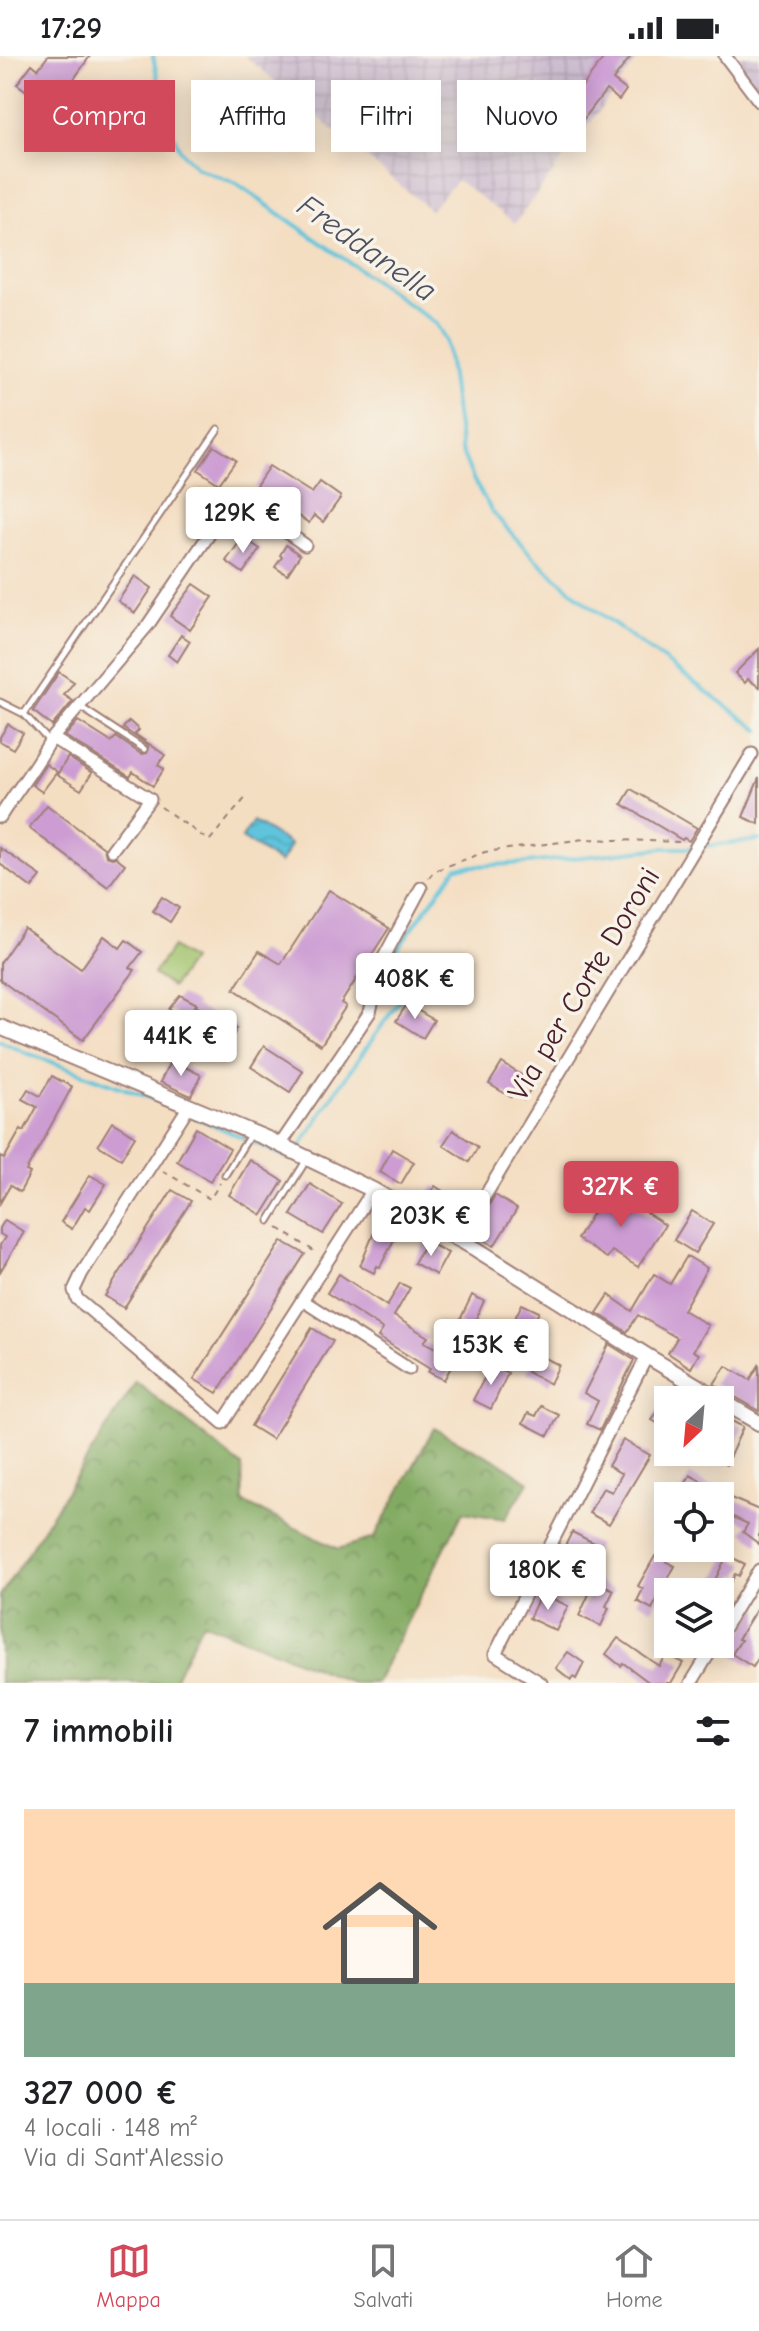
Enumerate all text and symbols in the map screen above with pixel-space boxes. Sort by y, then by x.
text: 17:29 [40,11,102,46]
chip: Compra [24,80,175,152]
chip: Affitta [191,80,315,152]
chip: Filtri [331,80,441,152]
chip: Nuovo [457,80,586,152]
water label: Freddanella [290,187,444,309]
pin: 129K € [178,487,308,555]
text: 129K € [204,498,282,528]
street label: Via per Corte Doroni [501,861,667,1107]
pin: 408K € [350,953,480,1021]
text: 408K € [374,964,456,994]
pin: 441K € [116,1010,246,1078]
text: 441K € [143,1021,219,1051]
pin: 327K € [556,1161,686,1229]
text: 327K € [581,1172,661,1202]
pin: 203K € [366,1190,496,1258]
text: 203K € [390,1201,472,1231]
pin: 153K € [426,1319,556,1387]
text: 153K € [452,1330,530,1360]
north arrow [654,1386,734,1466]
map controls [654,1386,734,1658]
button: locate [654,1482,734,1562]
pin: 180K € [483,1544,613,1612]
text: 180K € [508,1555,588,1585]
button: layers [654,1578,734,1658]
icon: filters [691,1709,735,1753]
text: 7 immobili [24,1711,174,1751]
icon: home [308,1861,452,2005]
text: 327 000 € [24,2073,179,2113]
text: 4 locali · 148 m² [24,2113,197,2143]
text: Via di Sant'Alessio [24,2143,224,2173]
tab: Mappa [96,2239,161,2313]
tab: Salvati [354,2239,413,2313]
tab: Home [606,2239,663,2313]

